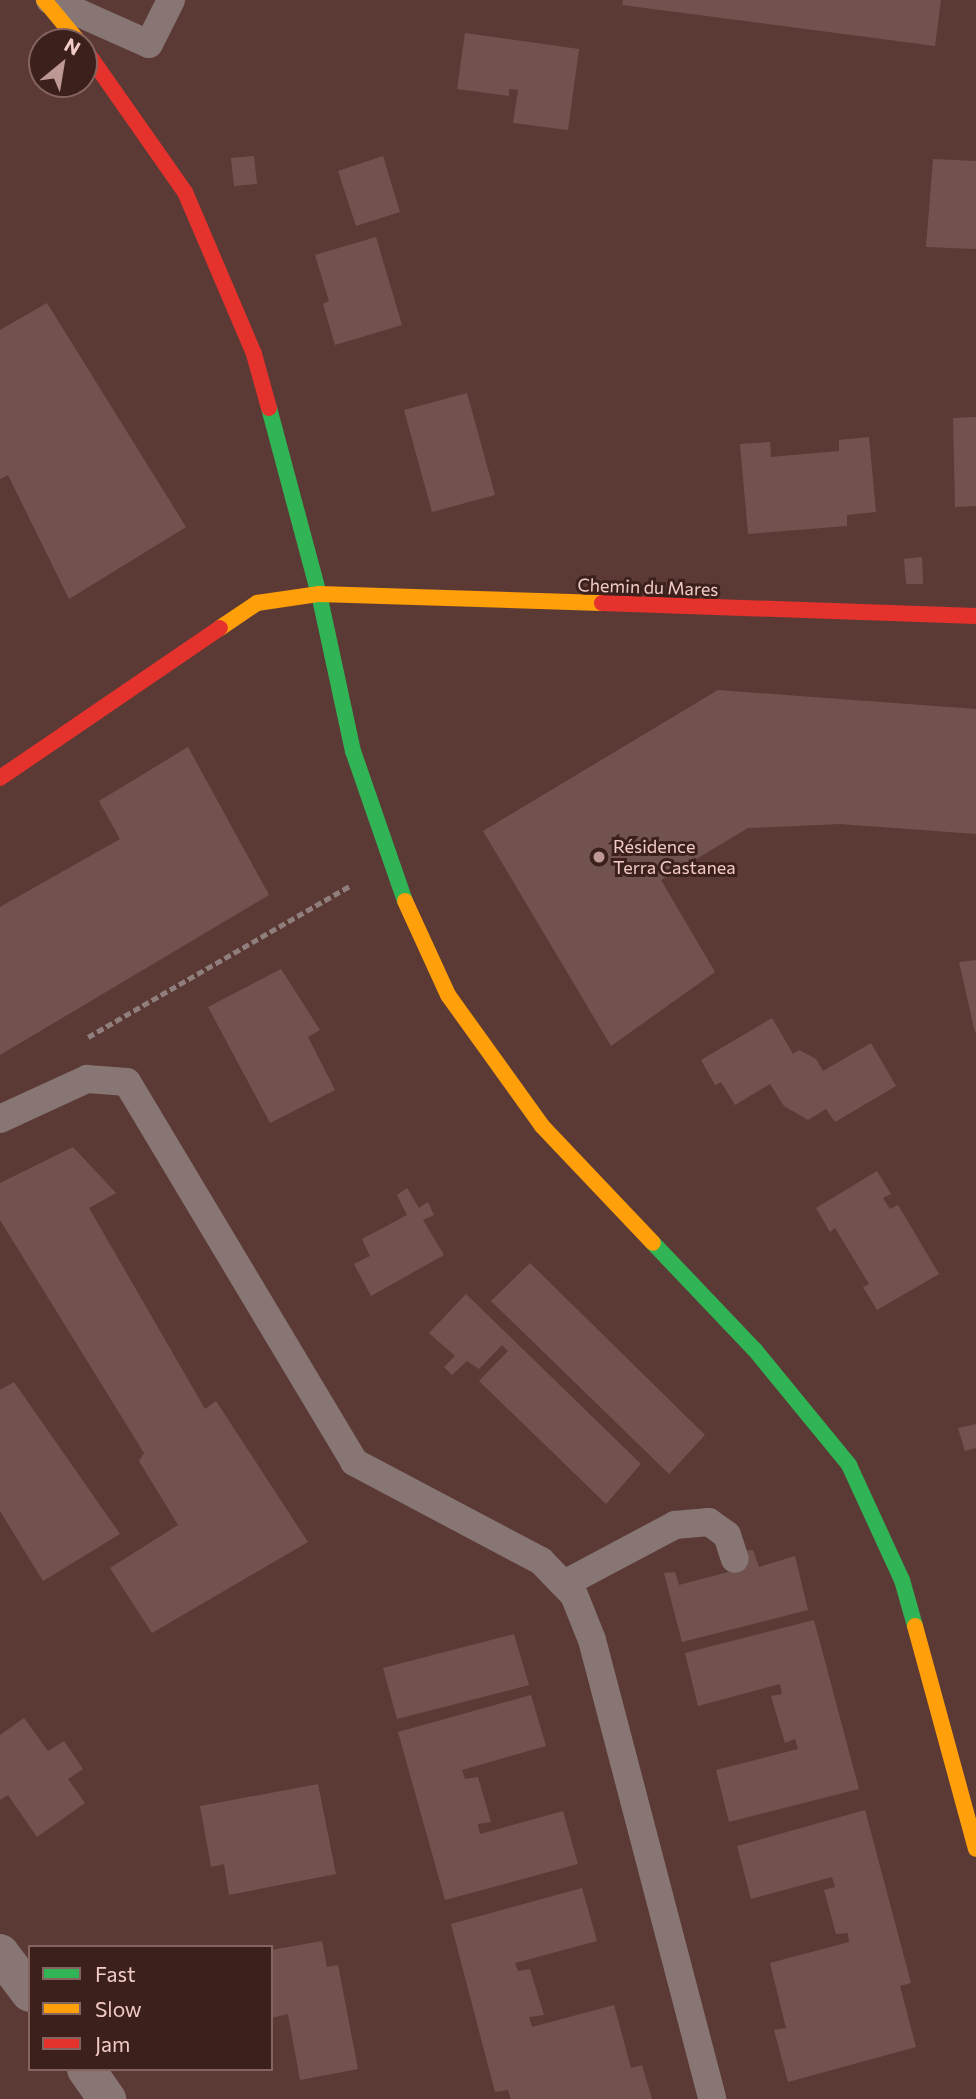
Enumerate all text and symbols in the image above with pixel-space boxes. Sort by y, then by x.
north arrow [28,28,98,98]
text: N [61,33,85,60]
street label: Chemin du Mares [577,574,719,600]
place label: Résidence Terra Castanea [613,836,736,878]
marker: Résidence Terra Castanea [591,849,607,865]
legend [28,1945,273,2071]
text: Fast [95,1961,136,1986]
text: Slow [95,1996,142,2021]
text: Jam [95,2031,130,2056]

